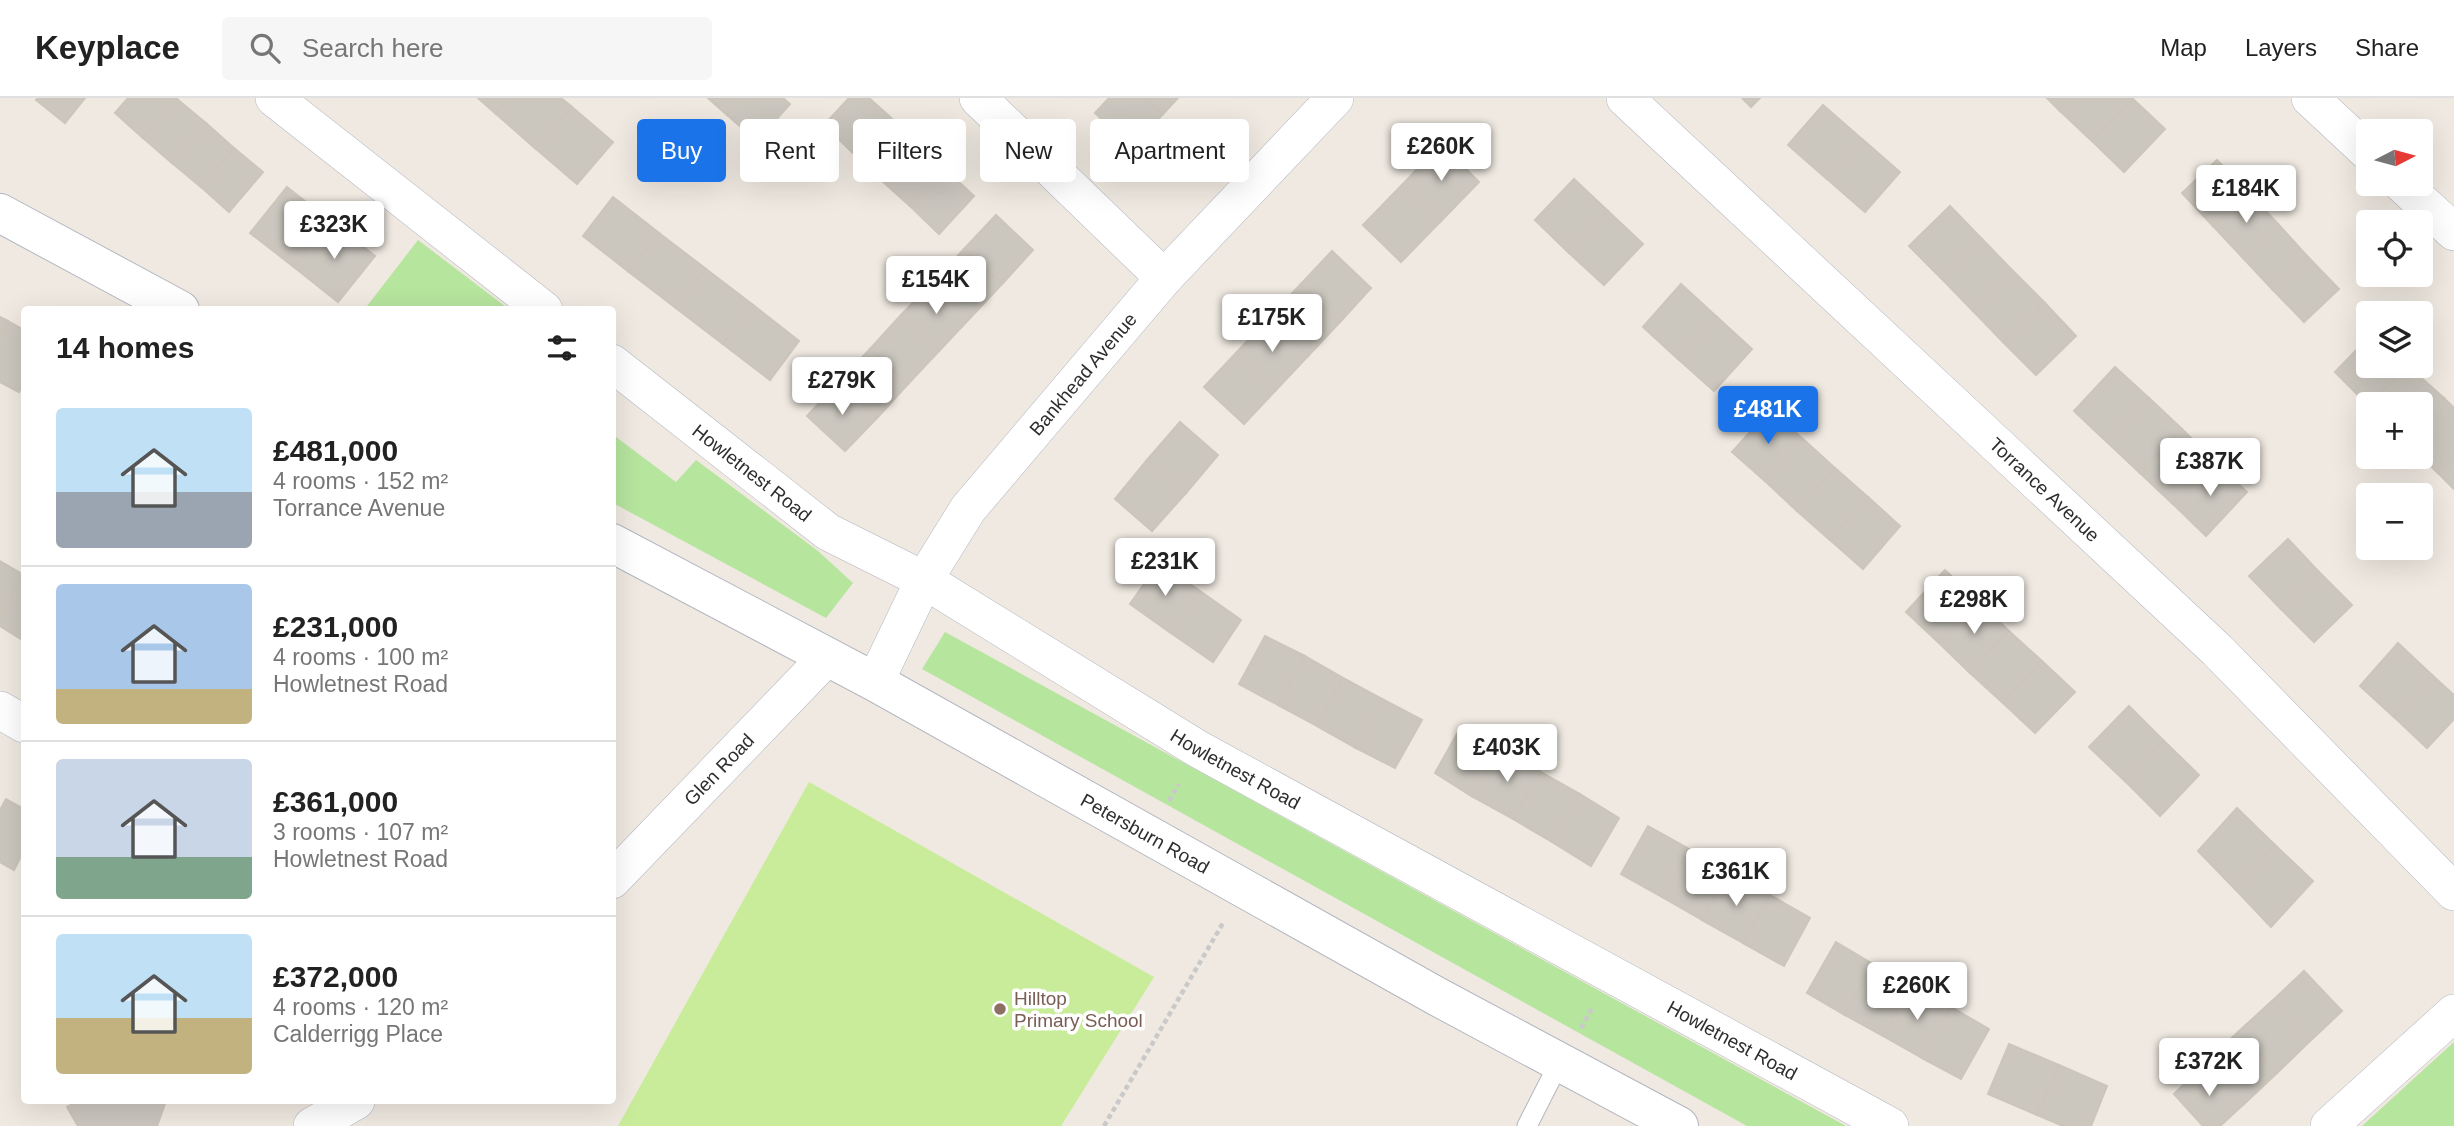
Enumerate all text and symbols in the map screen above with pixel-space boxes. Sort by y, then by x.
search box [222,17,712,80]
text: Keyplace [35,29,180,66]
icon: search [246,29,284,67]
text: Search here [302,33,444,63]
text: Map [2160,34,2207,61]
text: Layers [2245,34,2317,61]
text: Share [2355,34,2419,61]
chip: Buy [637,119,726,182]
chip: Rent [740,119,839,182]
chip: Filters [853,119,966,182]
chip: New [980,119,1076,182]
chip: Apartment [1090,119,1249,182]
north arrow [2356,119,2432,196]
map controls [2356,119,2433,560]
pin: £260K [1392,123,1490,183]
text: £260K [1407,133,1475,159]
pin: £184K [2197,166,2295,225]
text: £184K [2212,175,2280,201]
pin: £323K [285,202,383,261]
button: locate [2356,210,2433,287]
text: £323K [300,211,368,237]
pin: £154K [887,256,985,316]
text: £154K [902,266,970,292]
pin: £175K [1223,294,1321,354]
button: layers [2356,301,2433,378]
text: £175K [1238,304,1306,330]
street label: Bankhead Avenue [1025,308,1141,439]
icon: filters [543,329,581,367]
text: 14 homes [56,331,194,364]
pin: £279K [793,358,891,417]
text: £279K [808,367,876,393]
pin: £481K [1719,386,1817,446]
button: + [2356,392,2433,469]
text: £481K [1734,396,1802,422]
street label: Howletnest Road [689,420,816,526]
street label: Torrance Avenue [1986,433,2104,546]
text: £481,000 [273,434,398,467]
icon: home [112,436,196,520]
pin: £387K [2161,438,2259,498]
text: £387K [2176,448,2244,474]
text: 4 rooms · 152 m² [273,468,448,494]
button: − [2356,483,2433,560]
text: Torrance Avenue [273,495,445,521]
pin: £231K [1116,538,1214,598]
text: £231K [1131,548,1199,574]
pin: £298K [1925,576,2023,636]
text: £298K [1940,586,2008,612]
text: £231,000 [273,610,398,643]
icon: home [112,612,196,696]
text: 4 rooms · 100 m² [273,644,448,670]
text: Howletnest Road [273,671,448,697]
street label: Howletnest Road [1167,724,1304,813]
pin: £403K [1458,724,1556,784]
street label: Glen Road [680,729,758,809]
text: £403K [1473,734,1541,760]
text: £361,000 [273,785,398,818]
icon: home [112,787,196,871]
street label: Petersburn Road [1077,789,1213,877]
text: 3 rooms · 107 m² [273,819,448,845]
text: Howletnest Road [273,846,448,872]
pin: £361K [1687,848,1785,908]
text: £361K [1702,858,1770,884]
text: £372,000 [273,960,398,993]
icon: home [112,962,196,1046]
pin: £260K [1868,962,1966,1022]
text: £260K [1883,972,1951,998]
place label: Hilltop Primary School [1014,988,1143,1031]
text: 4 rooms · 120 m² [273,994,448,1020]
street label: Howletnest Road [1664,996,1801,1084]
marker: Hilltop Primary School [992,1001,1008,1017]
text: Calderrigg Place [273,1021,443,1047]
pin: £372K [2160,1038,2258,1098]
text: £372K [2175,1048,2243,1074]

